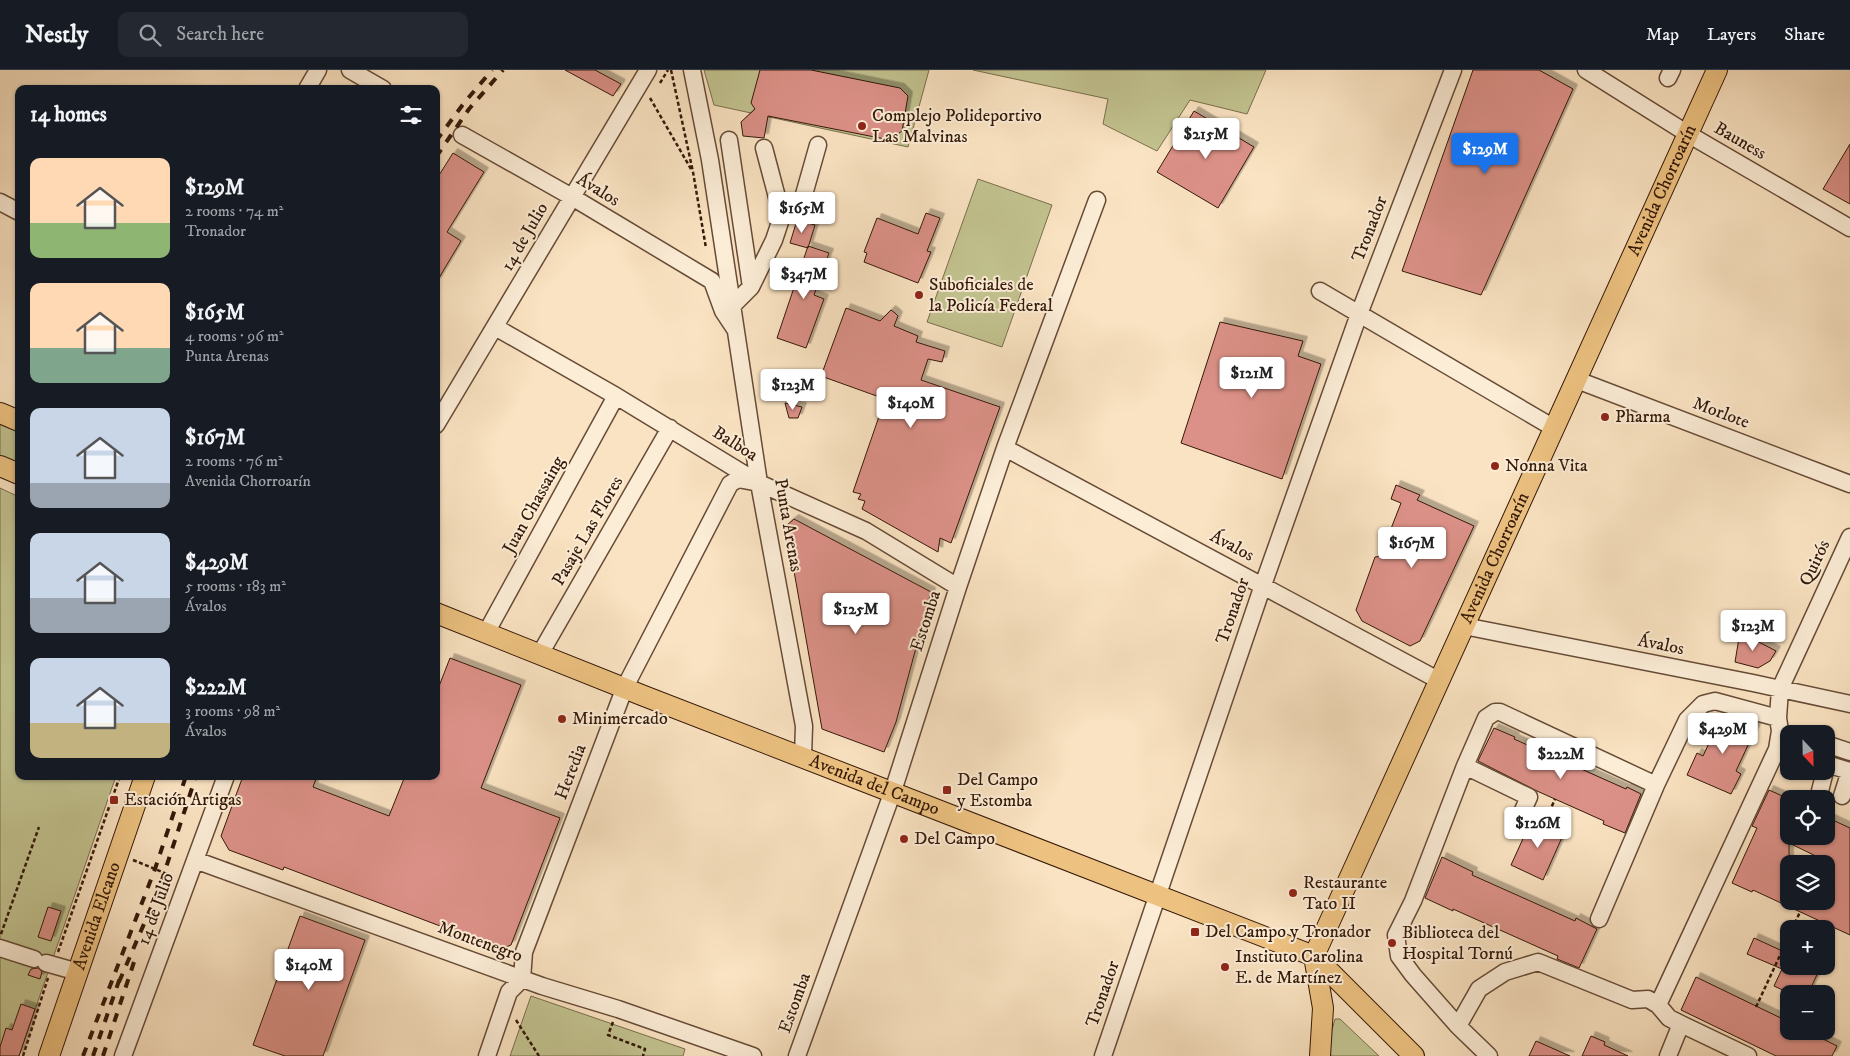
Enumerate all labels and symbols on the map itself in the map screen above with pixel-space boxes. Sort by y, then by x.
place label: Complejo Polideportivo Las Malvinas [872,105,1042,148]
street label: Bauness [1710,117,1770,165]
pin: $215M [1171,118,1241,160]
marker: Complejo Polideportivo Las Malvinas [856,120,868,132]
street label: Avenida Chorroarín [1623,121,1702,259]
pin: $129M [1450,132,1520,175]
street label: Ávalos [572,168,624,211]
pin: $165M [767,191,837,234]
street label: Tronador [1347,193,1393,265]
street label: 14 de Julio [497,199,554,275]
pin: $347M [769,258,839,300]
place label: Suboficiales de la Policía Federal [929,274,1053,317]
marker: Suboficiales de la Policía Federal [913,289,925,301]
pin: $121M [1217,356,1287,399]
pin: $123M [758,368,828,411]
pin: $140M [876,386,946,429]
street label: Morlote [1690,392,1752,434]
place label: Pharma [1615,406,1671,428]
marker: Pharma [1599,411,1611,423]
street label: Balboa [708,422,762,467]
street label: Juan Chassaing [497,452,570,559]
place label: Nonna Vita [1505,455,1588,477]
marker: Nonna Vita [1489,460,1501,472]
street label: Pasaje Las Flores [548,472,628,590]
street label: Punta Arenas [769,477,807,573]
street label: Avenida Chorroarín [1456,489,1535,627]
street label: Ávalos [1206,524,1258,567]
pin: $167M [1377,526,1447,569]
street label: Quirós [1795,537,1835,589]
street label: Tronador [1211,575,1255,647]
street label: Estomba [906,587,946,654]
pin: $125M [821,592,891,635]
pin: $123M [1718,610,1788,652]
street label: Ávalos [1636,629,1686,660]
place label: Minimercado [572,708,668,730]
pin: $429M [1688,712,1758,755]
marker: Minimercado [556,713,568,725]
north arrow [1780,725,1835,780]
pin: $222M [1526,738,1596,780]
street label: Heredia [550,741,592,803]
street label: Avenida del Campo [806,750,943,821]
place label: Del Campo y Estomba [957,769,1038,812]
marker: Del Campo y Estomba [941,784,953,796]
place label: Estación Artigas [124,789,242,811]
marker: Estación Artigas [108,794,120,806]
pin: $126M [1503,806,1573,849]
place label: Del Campo [914,828,995,850]
marker: Del Campo [898,833,910,845]
street label: Avenida Elcano [68,859,126,973]
street label: 14 de Julio [133,870,179,948]
place label: Restaurante Tato II [1303,872,1387,915]
marker: Restaurante Tato II [1287,887,1299,899]
street label: Montenegro [435,917,526,968]
place label: Del Campo y Tronador [1205,921,1371,943]
place label: Biblioteca del Hospital Tornú [1402,922,1513,965]
marker: Del Campo y Tronador [1189,926,1201,938]
marker: Biblioteca del Hospital Tornú [1386,937,1398,949]
place label: Instituto Carolina E. de Martínez [1235,946,1363,989]
pin: $140M [274,948,344,991]
street label: Tronador [1081,958,1125,1030]
marker: Instituto Carolina E. de Martínez [1219,961,1231,973]
street label: Estomba [774,969,816,1036]

